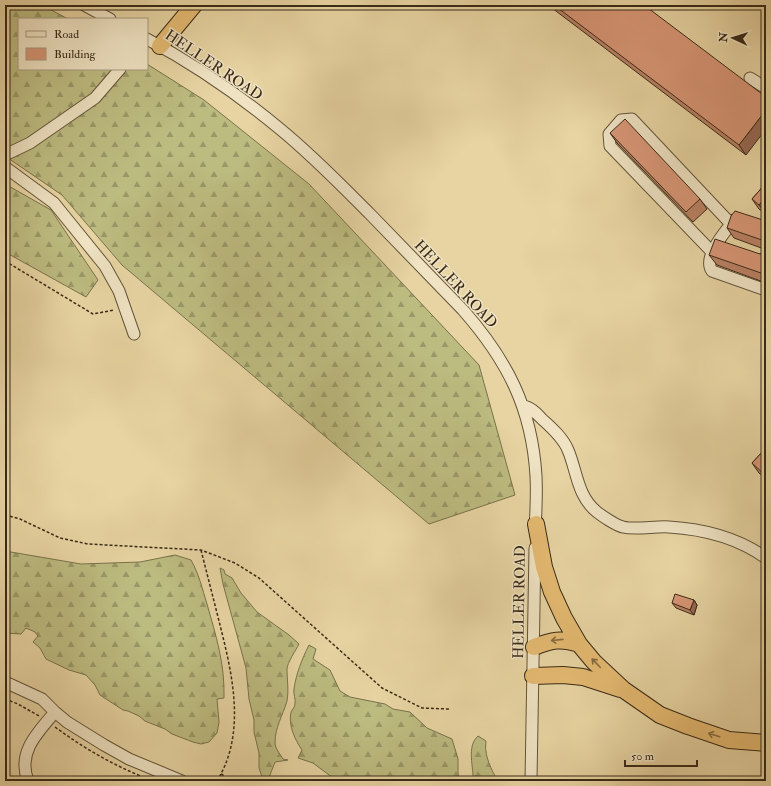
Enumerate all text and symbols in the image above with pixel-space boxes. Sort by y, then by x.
legend [18,18,148,70]
north arrow [713,18,753,58]
street label: HELLER ROAD [161,26,266,105]
text: Road [54,27,79,42]
text: N [717,31,730,44]
text: Building [54,47,97,62]
street label: HELLER ROAD [410,236,501,332]
street label: HELLER ROAD [509,545,530,659]
one-way arrow [550,637,563,644]
one-way arrow [591,658,601,668]
one-way arrow [708,731,721,738]
scale bar [625,742,697,768]
text: 50 m [631,749,655,764]

